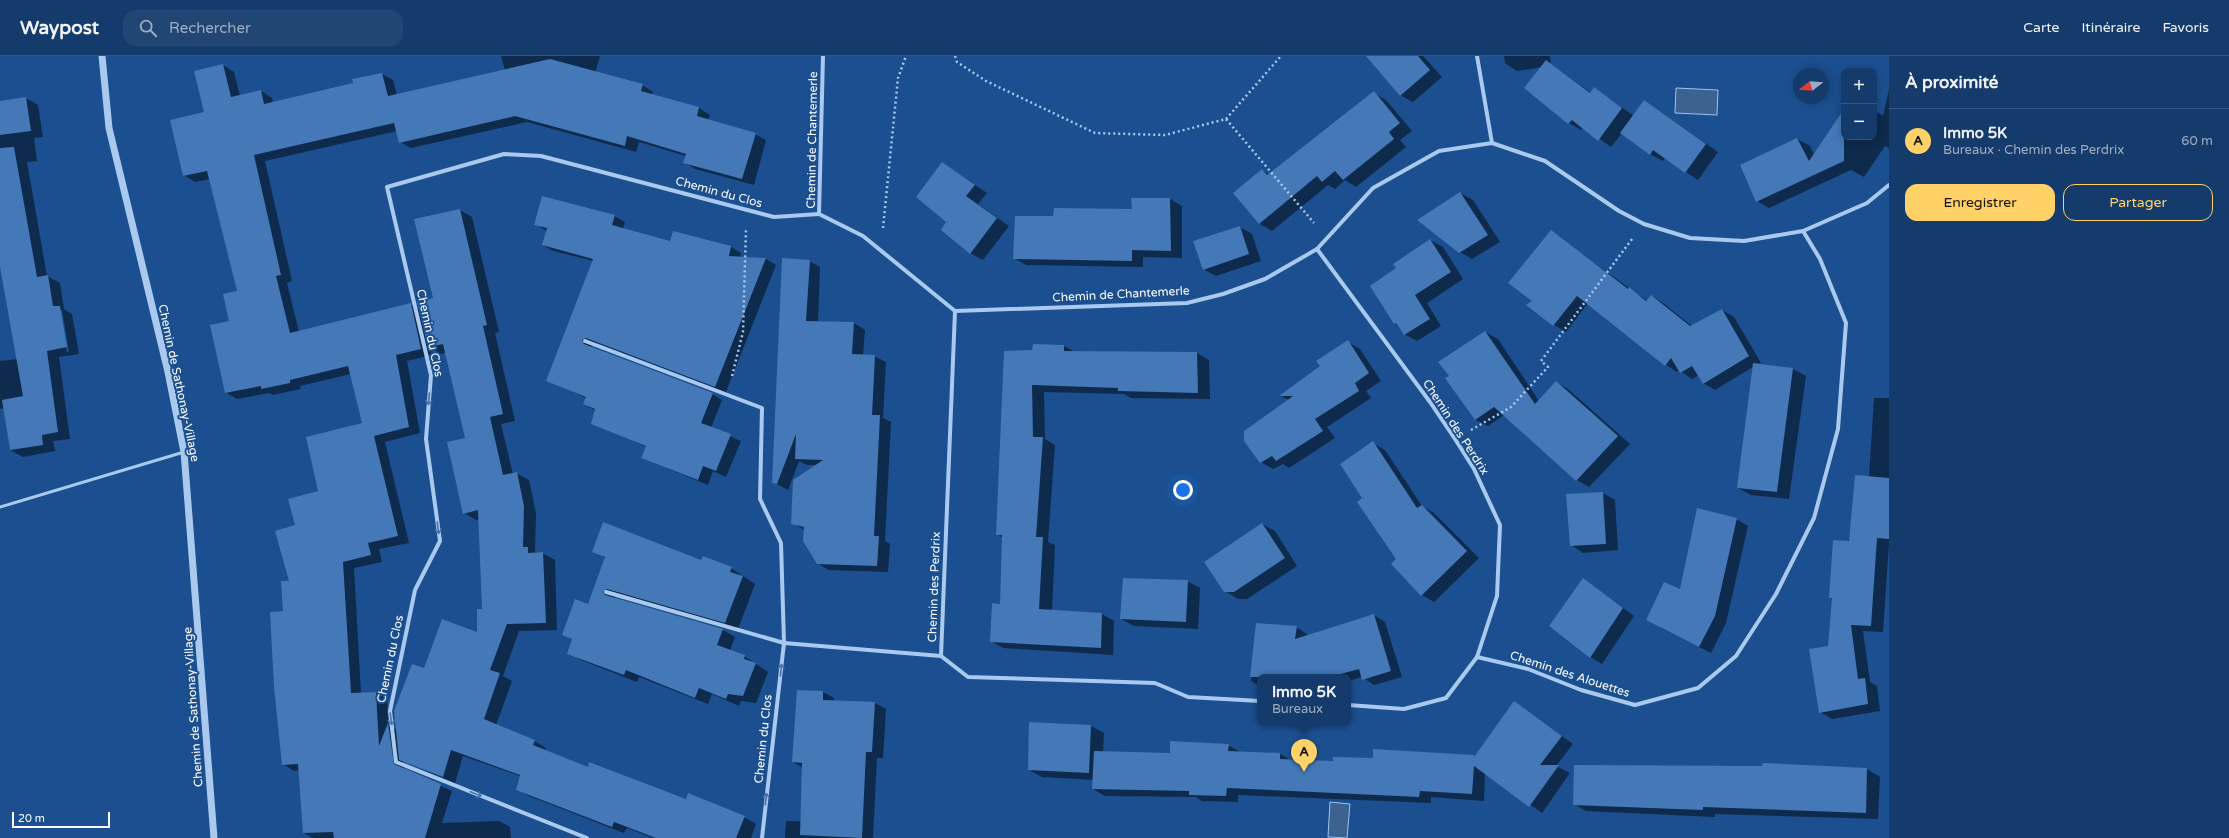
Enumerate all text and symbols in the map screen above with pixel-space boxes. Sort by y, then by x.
search box [123,10,403,46]
text: Waypost [20,17,99,39]
icon: search [137,17,159,39]
text: Rechercher [169,19,251,37]
text: Carte [2023,19,2059,36]
text: Itinéraire [2081,19,2140,36]
text: Favoris [2162,19,2209,36]
north arrow [1793,68,1829,104]
map controls [1841,68,1877,140]
button: + [1841,68,1877,104]
street label: Chemin de Chantemerle [804,71,820,209]
text: À proximité [1905,72,1998,93]
button: − [1841,104,1877,140]
text: Immo 5K [1943,124,2007,142]
text: A [1913,133,1923,149]
text: 60 m [2181,133,2213,149]
text: Bureaux · Chemin des Perdrix [1943,142,2124,158]
street label: Chemin du Clos [674,174,764,210]
button: Enregistrer [1905,184,2055,221]
button: Partager [2063,184,2213,221]
street label: Chemin de Chantemerle [1052,283,1190,305]
street label: Chemin du Clos [414,288,446,378]
street label: Chemin de Sathonay-Village [155,303,203,463]
street label: Chemin des Perdrix [1420,377,1492,477]
one-way arrow [426,392,433,405]
your location [1173,480,1193,500]
one-way arrow [434,521,442,534]
street label: Chemin des Perdrix [925,531,943,643]
street label: Chemin du Clos [374,614,406,704]
street label: Chemin de Sathonay-Village [180,626,206,788]
street label: Chemin des Alouettes [1508,648,1632,700]
one-way arrow [777,664,785,677]
popup [1257,674,1351,726]
text: Immo 5K [1272,683,1336,701]
street label: Chemin du Clos [751,694,775,784]
text: Bureaux [1272,701,1323,717]
one-way arrow [387,712,395,725]
pin: A [1291,739,1317,772]
one-way arrow [470,791,482,799]
one-way arrow [763,793,770,806]
scale bar [12,810,110,829]
text: 20 m [18,812,45,825]

